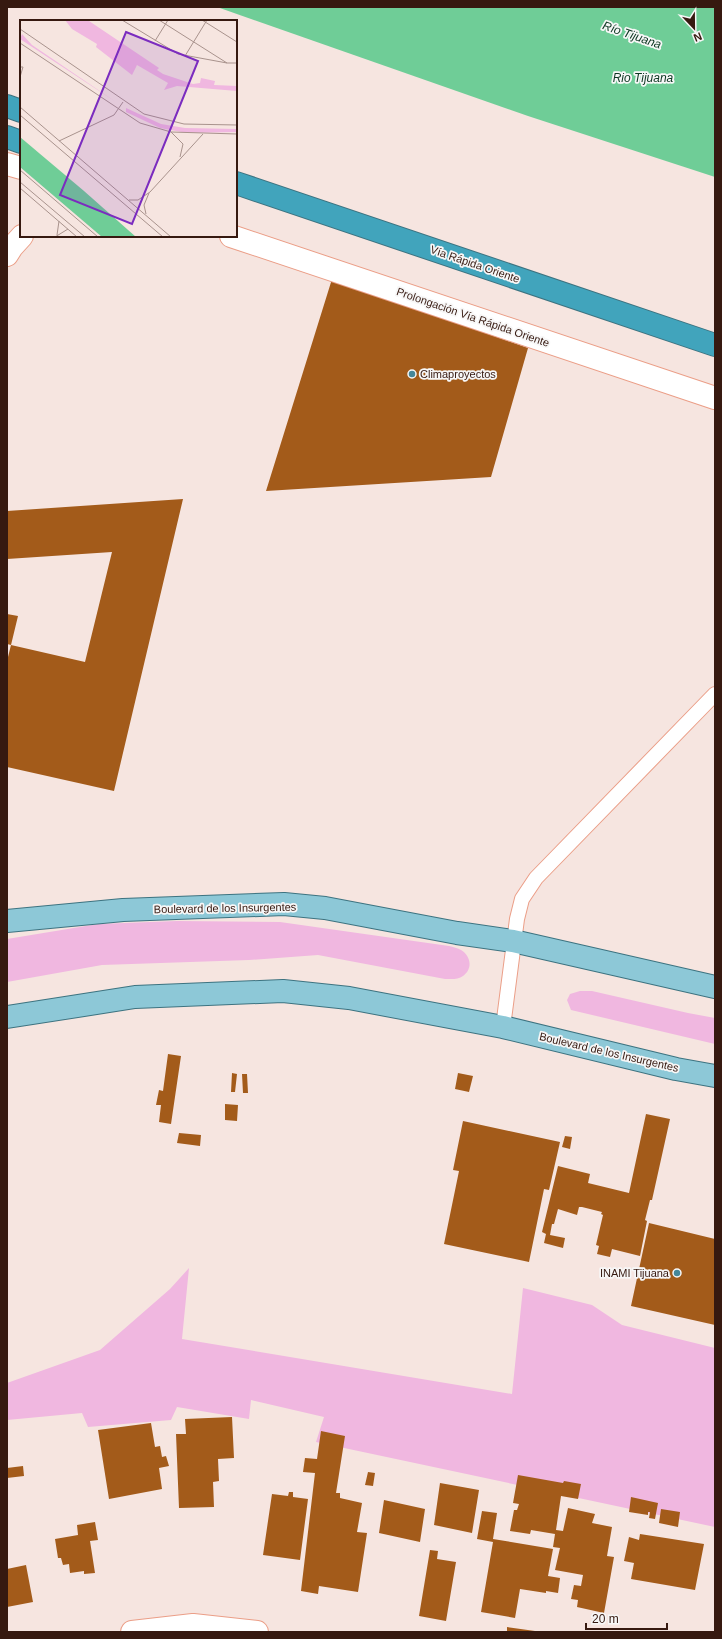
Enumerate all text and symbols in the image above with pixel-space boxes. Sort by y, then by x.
north arrow [674,8,714,48]
water label: Río Tijuana [601,18,664,52]
inset map [20,20,237,237]
text: N [692,30,704,44]
water label: Rio Tijuana [613,71,674,85]
street label: Vía Rápida Oriente [429,243,521,285]
street label: Prolongación Vía Rápida Oriente [395,285,551,349]
place label: Climaproyectos [420,368,496,380]
marker: Climaproyectos [407,369,417,379]
street label: Boulevard de los Insurgentes [154,901,297,915]
street label: Boulevard de los Insurgentes [538,1030,680,1074]
place label: INAMI Tijuana [600,1267,670,1279]
marker: INAMI Tijuana [672,1268,682,1278]
scale bar [586,1605,667,1631]
text: 20 m [592,1612,619,1626]

